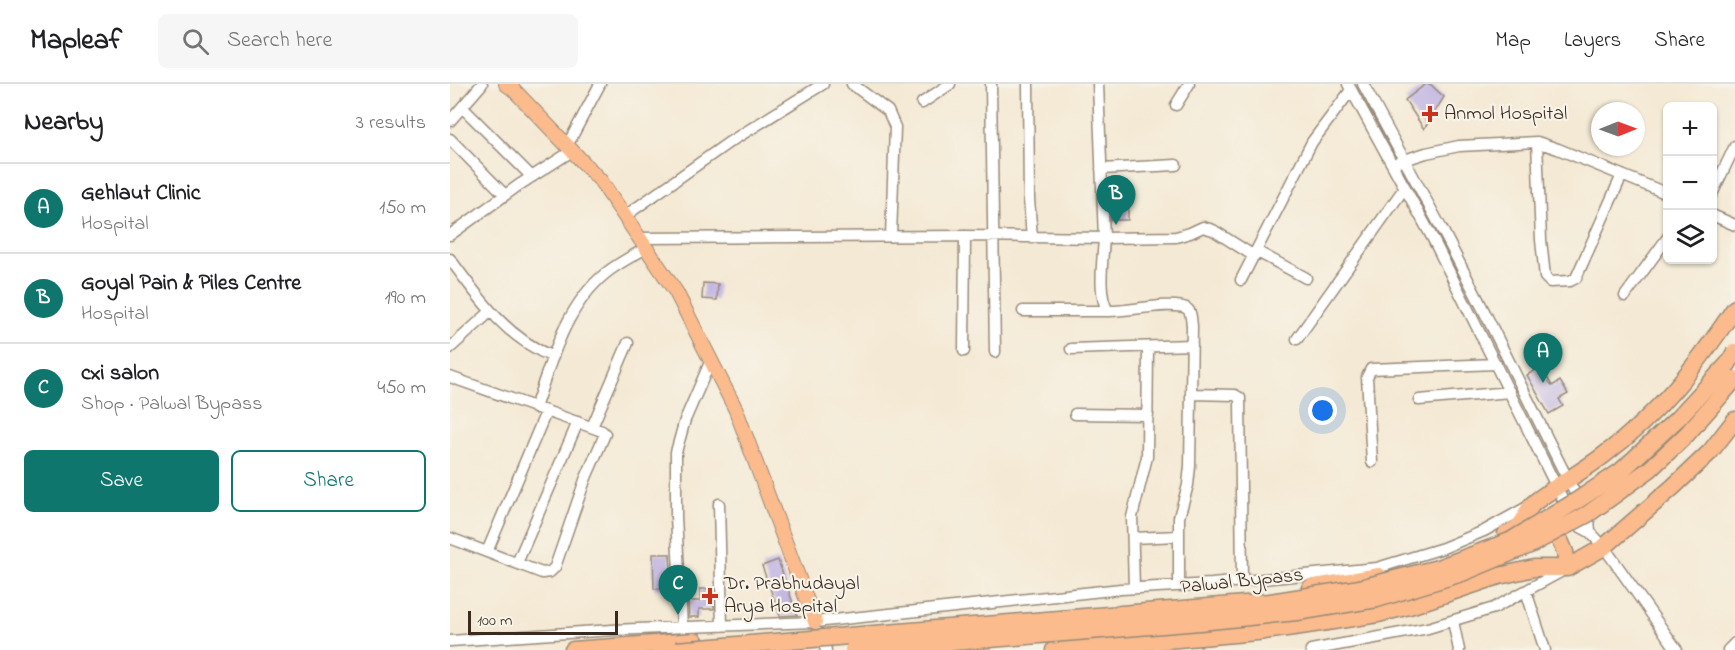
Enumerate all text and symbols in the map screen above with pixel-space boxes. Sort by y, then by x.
search box [158,14,578,68]
text: Mapleaf [30,21,122,62]
icon: search [179,25,212,58]
text: Search here [227,25,332,57]
text: Map [1495,26,1531,56]
text: Layers [1564,26,1621,56]
text: Share [1654,26,1705,56]
place label: Anmol Hospital [1444,100,1567,129]
north arrow [1591,102,1645,156]
map controls [1663,102,1717,264]
button: + [1663,102,1717,156]
text: Nearby [24,104,103,142]
marker: Anmol Hospital [1421,105,1439,123]
text: 3 results [356,109,426,138]
button: − [1663,156,1717,210]
pin: B [1096,176,1136,225]
text: Gehlaut Clinic [81,178,200,210]
text: A [37,194,50,223]
text: 150 m [379,194,426,223]
text: Hospital [81,210,149,239]
button: layers [1663,210,1717,264]
text: Goyal Pain & Piles Centre [81,268,301,300]
text: B [37,284,50,313]
text: 190 m [384,284,426,313]
text: Hospital [81,300,149,329]
pin: A [1524,334,1562,383]
text: cxi salon [81,358,159,390]
text: C [38,374,49,403]
text: 450 m [377,374,426,403]
text: Shop · Palwal Bypass [81,390,262,419]
your location [1308,396,1337,425]
button: Save [24,450,219,512]
button: Share [231,450,426,512]
street label: Palwal Bypass [1179,561,1305,603]
pin: C [658,566,698,615]
place label: Dr. Prabhudayal Arya Hospital [723,570,860,622]
marker: Dr. Prabhudayal Arya Hospital [701,587,719,605]
scale bar [468,608,618,636]
text: 100 m [477,609,512,633]

